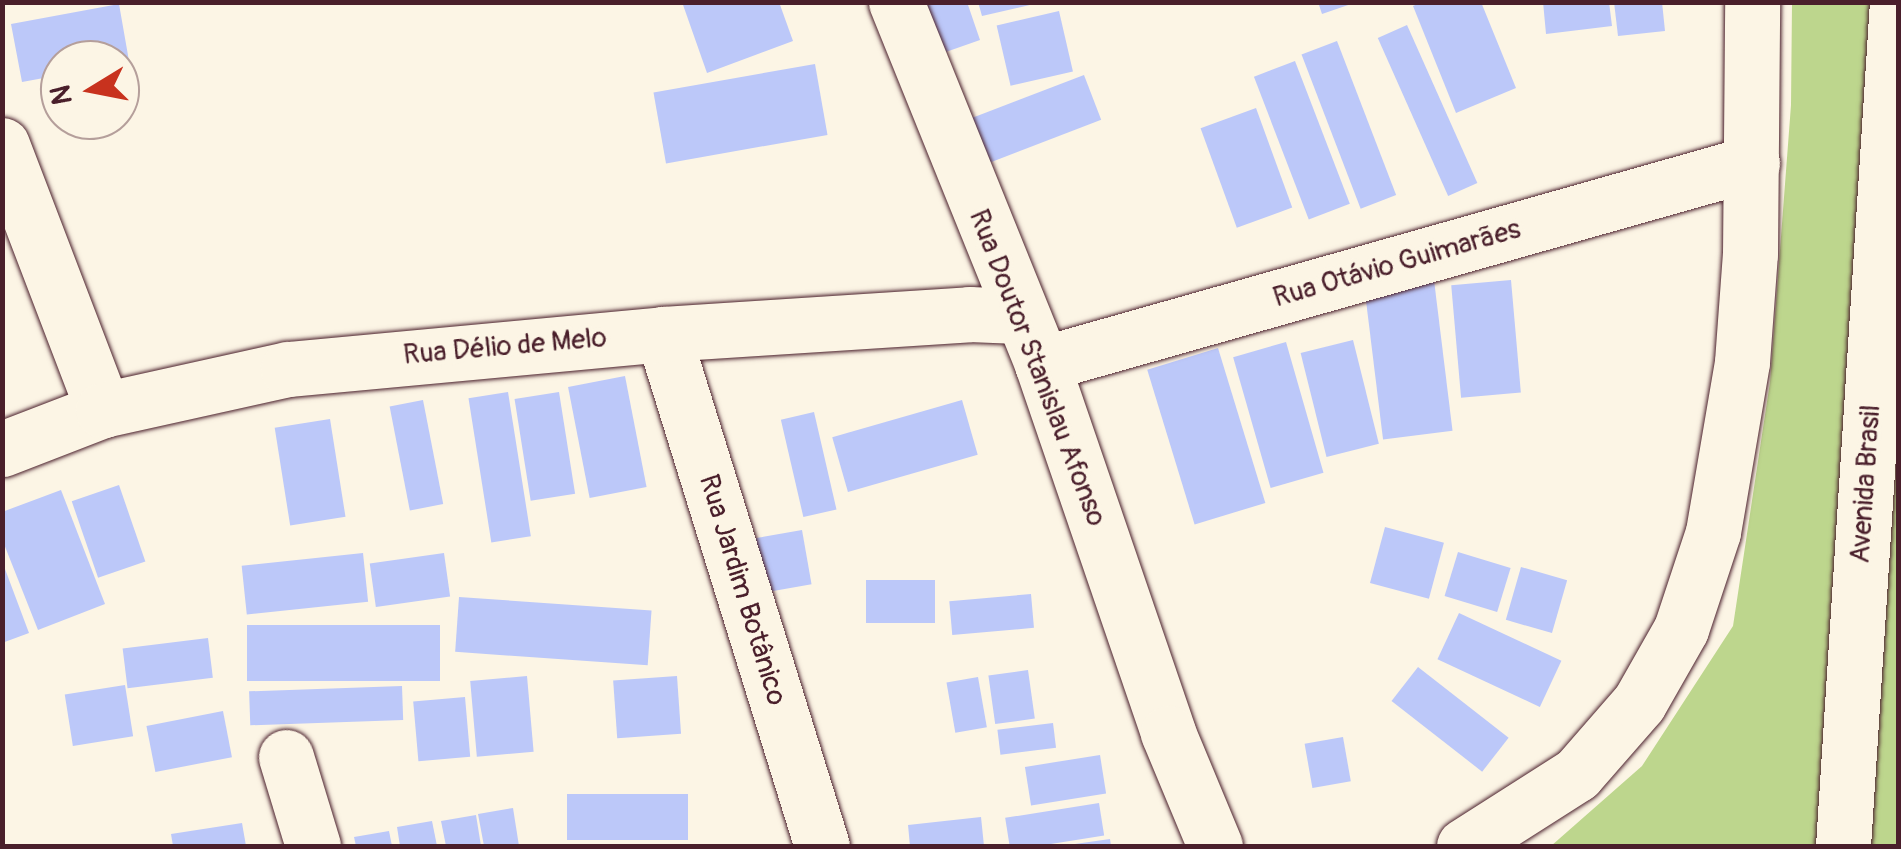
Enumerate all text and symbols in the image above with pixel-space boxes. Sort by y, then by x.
north arrow [40,40,140,140]
text: N [43,83,81,107]
street label: Rua Doutor Stanislau Afonso [961,205,1113,531]
street label: Rua Otávio Guimarães [1269,213,1525,315]
street label: Rua Délio de Melo [402,321,608,373]
street label: Avenida Brasil [1844,404,1888,564]
street label: Rua Jardim Botânico [691,471,793,709]

